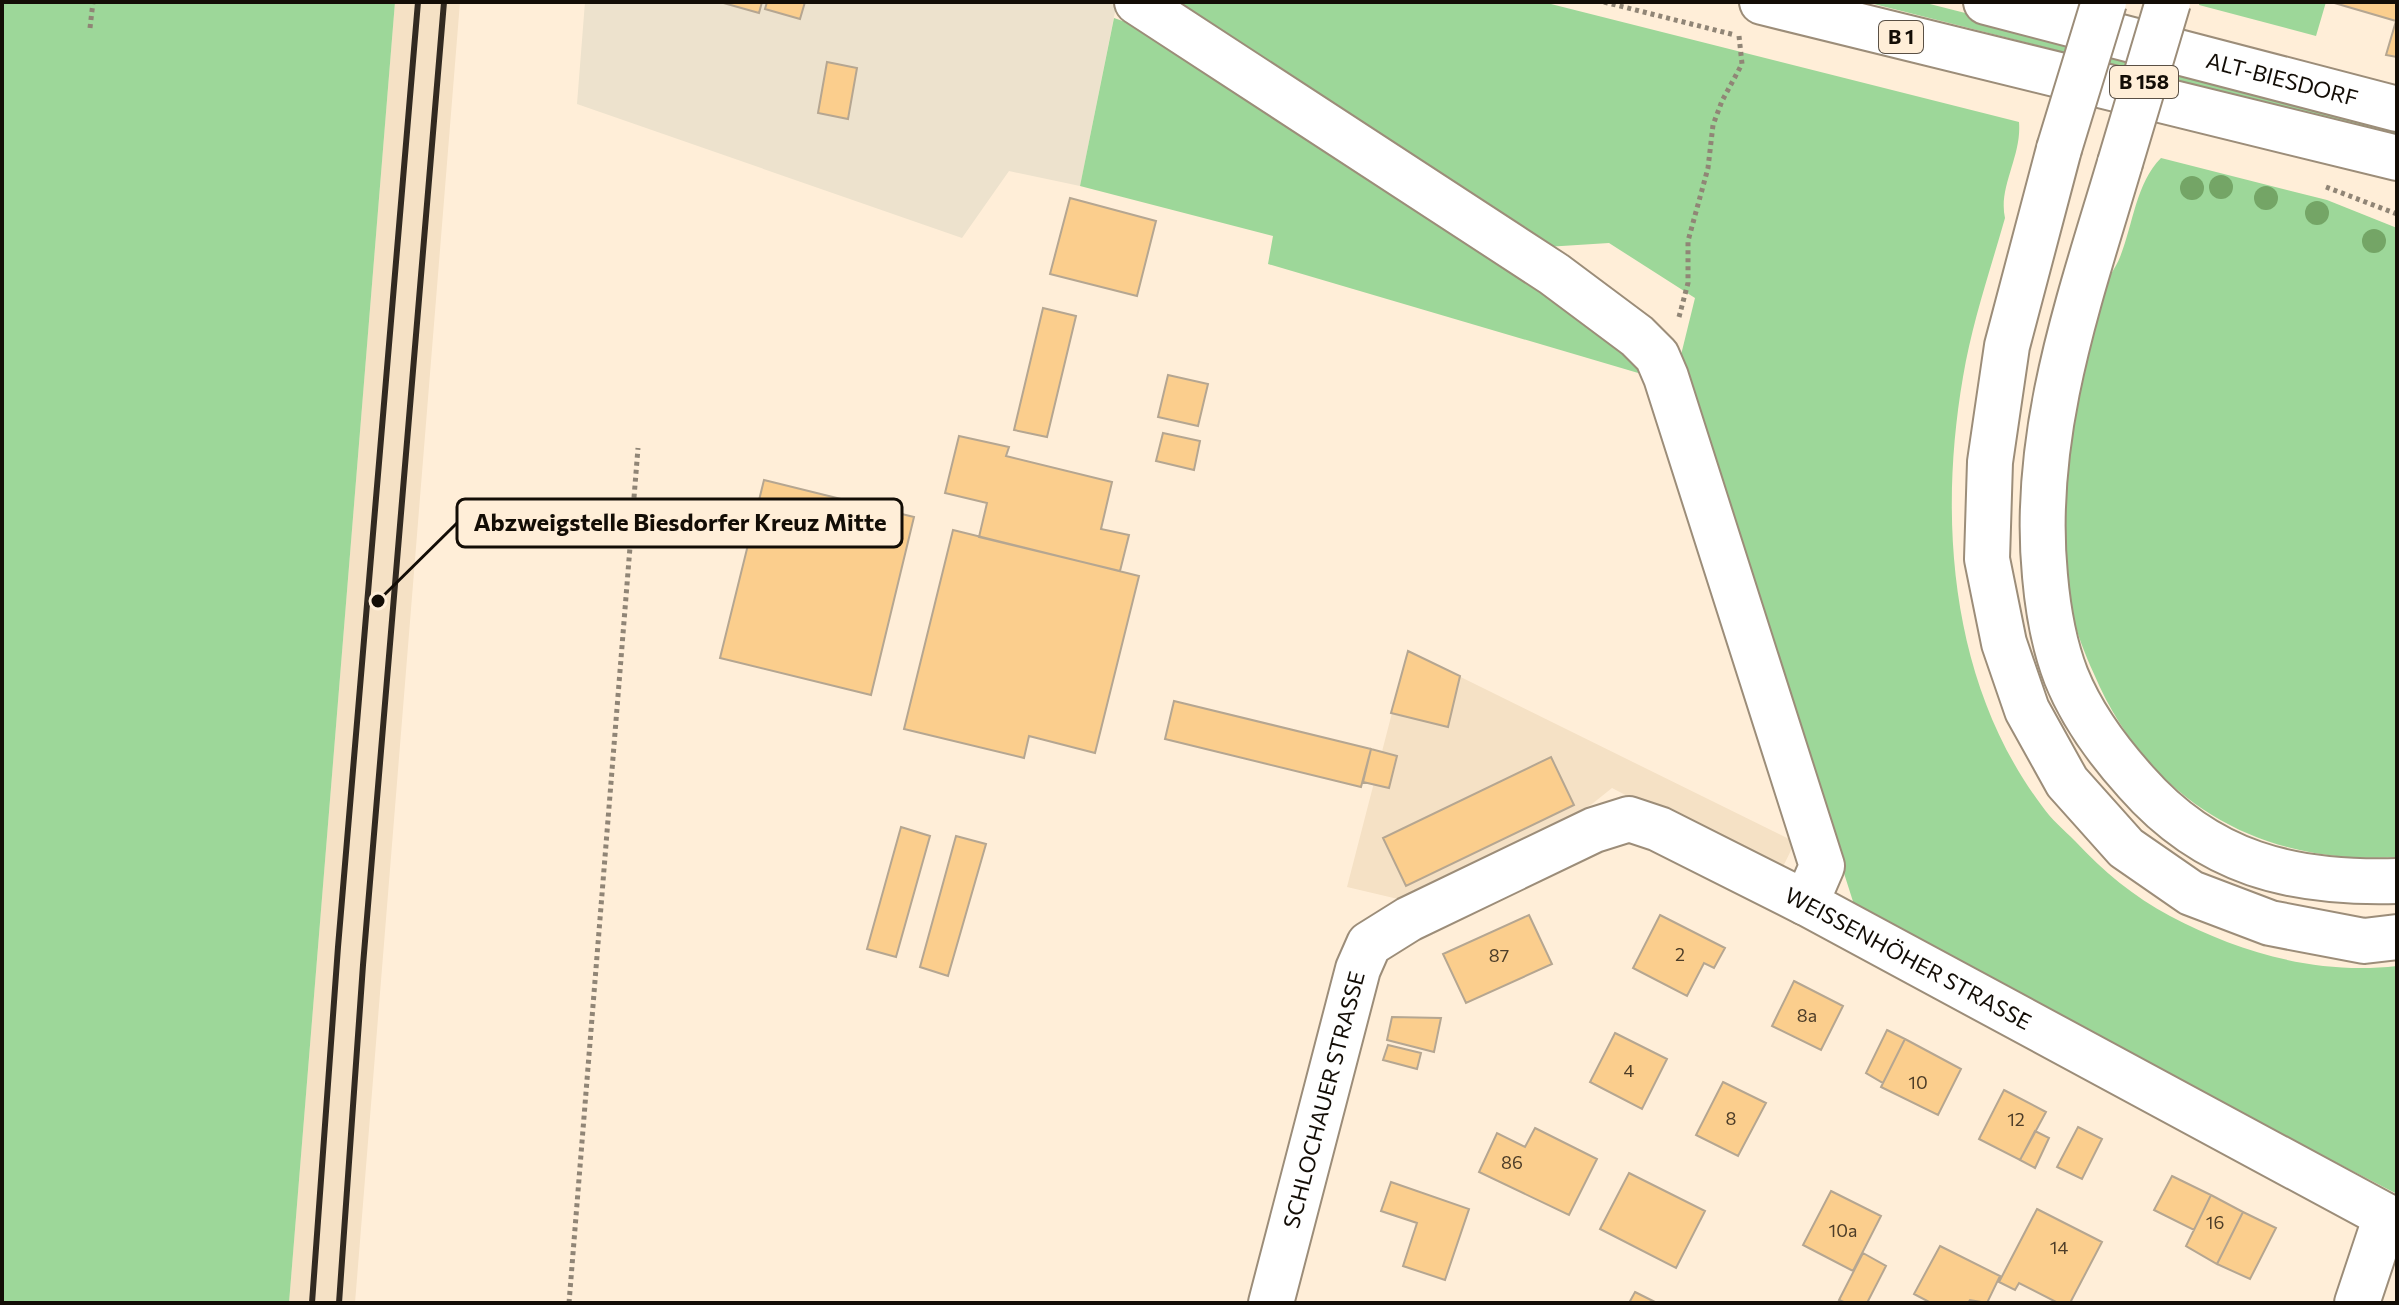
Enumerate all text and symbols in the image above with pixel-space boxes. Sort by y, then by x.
road number: B 1 [1879,21,1923,53]
street label: ALT-BIESDORF [2204,46,2361,111]
road number: B 158 [2110,66,2178,98]
callout: Abzweigstelle Biesdorfer Kreuz Mitte [457,499,902,547]
text: Abzweigstelle Biesdorfer Kreuz Mitte [473,507,887,536]
street label: WEISSENHÖHER STRASSE [1781,881,2036,1035]
house number: 2 [1675,943,1685,965]
house number: 87 [1489,944,1509,966]
street label: SCHLOCHAUER STRASSE [1277,968,1370,1231]
house number: 8a [1797,1004,1817,1026]
house number: 4 [1624,1059,1635,1081]
house number: 10 [1908,1071,1928,1093]
house number: 8 [1726,1107,1737,1129]
house number: 12 [2007,1108,2025,1130]
house number: 86 [1501,1151,1523,1173]
house number: 16 [2206,1211,2224,1233]
house number: 10a [1829,1219,1857,1241]
house number: 14 [2050,1236,2068,1258]

